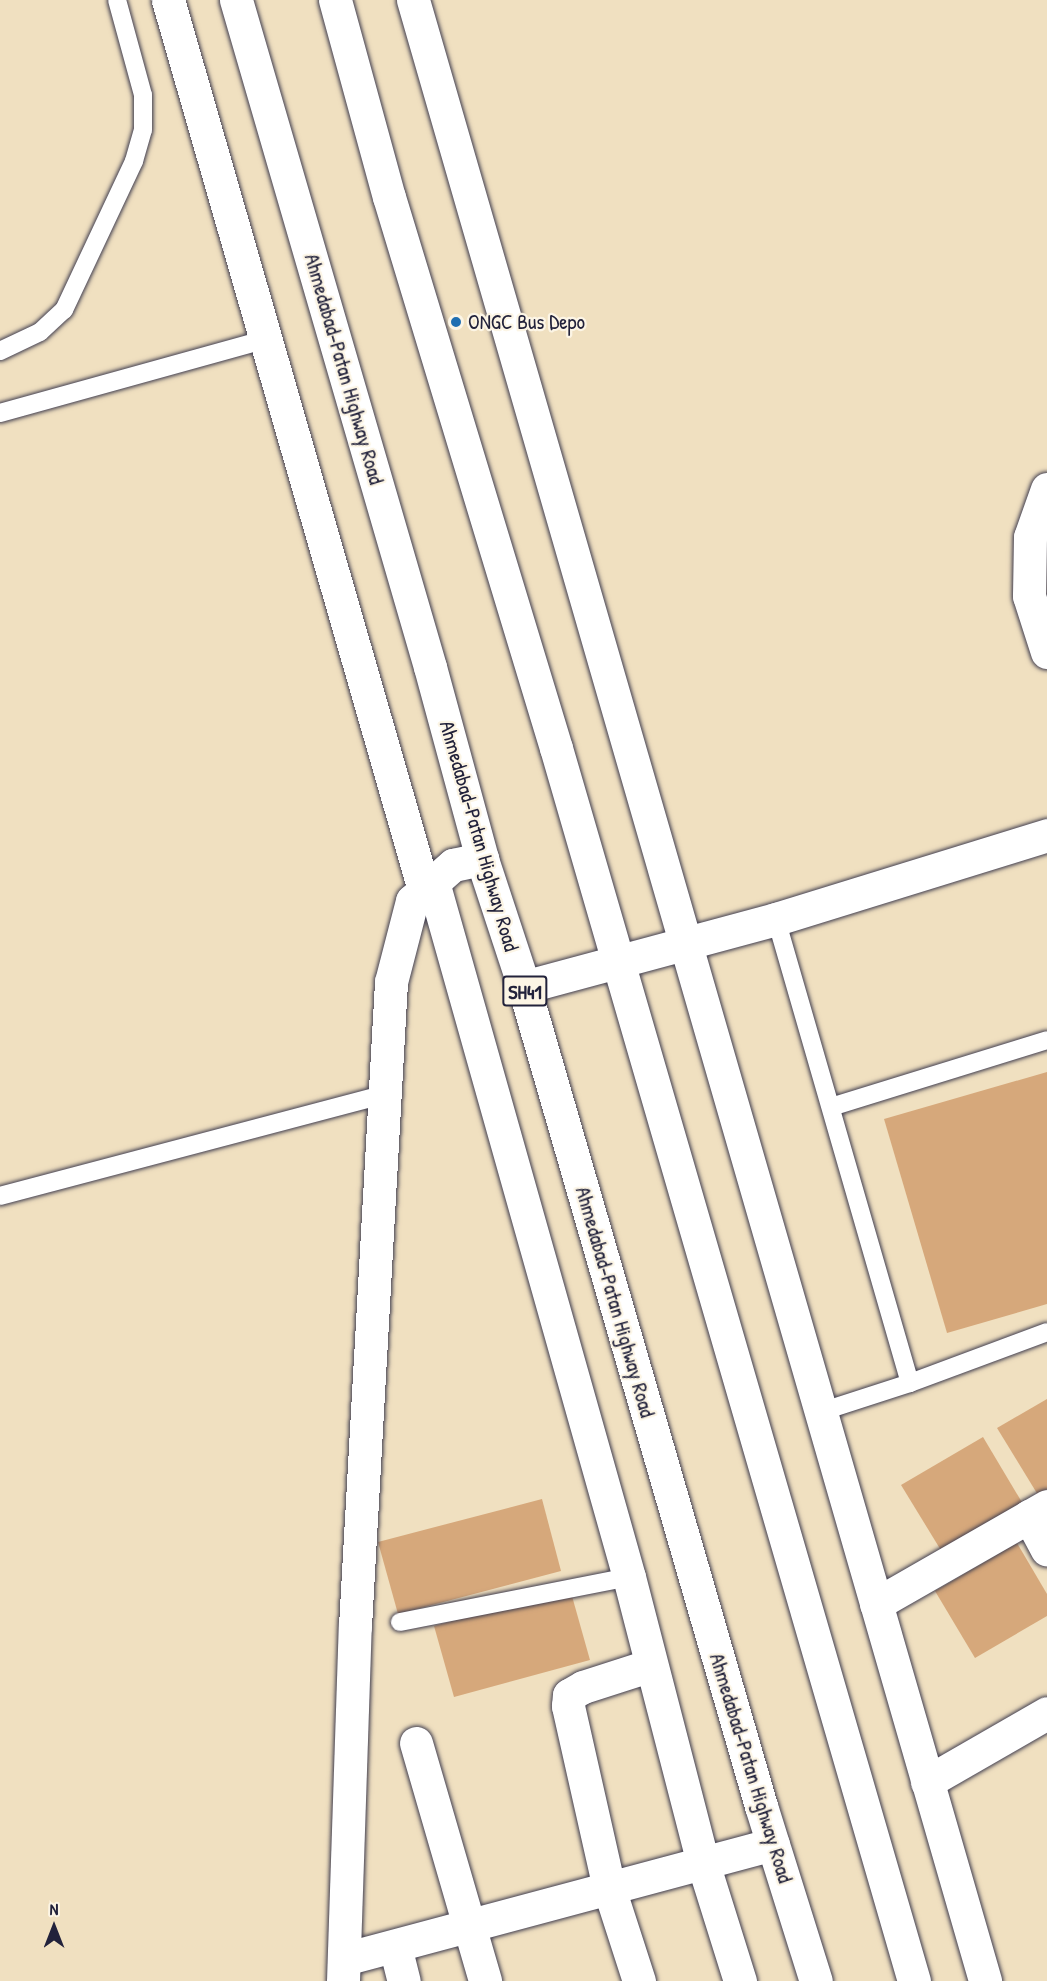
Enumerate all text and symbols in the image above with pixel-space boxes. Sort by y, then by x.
street label: Ahmedabad-Patan Highway Road [299,251,389,487]
place label: ONGC Bus Depo [468,309,585,335]
marker: ONGC Bus Depo [449,315,463,329]
street label: Ahmedabad-Patan Highway Road [434,718,524,954]
road number: SH41 [501,974,549,1008]
street label: Ahmedabad-Patan Highway Road [570,1184,660,1420]
street label: Ahmedabad-Patan Highway Road [704,1650,798,1886]
north arrow [24,1897,84,1957]
text: N [50,1898,58,1920]

